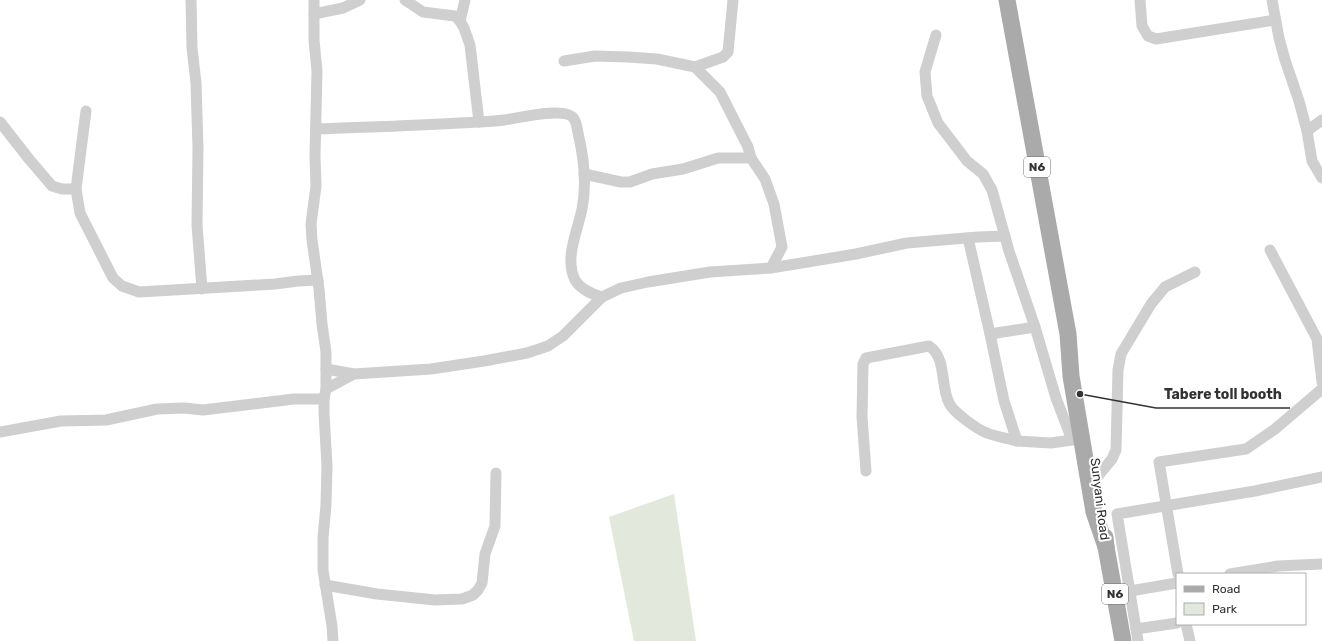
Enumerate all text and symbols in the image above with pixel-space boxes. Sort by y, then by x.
road number: N6 [1024,157,1050,177]
callout: Tabere toll booth [1156,382,1290,408]
text: Tabere toll booth [1164,386,1282,403]
street label: Sunyani Road [1088,457,1112,541]
legend [1176,573,1306,625]
text: Road [1212,582,1240,596]
road number: N6 [1102,584,1128,604]
text: Park [1212,602,1238,616]

